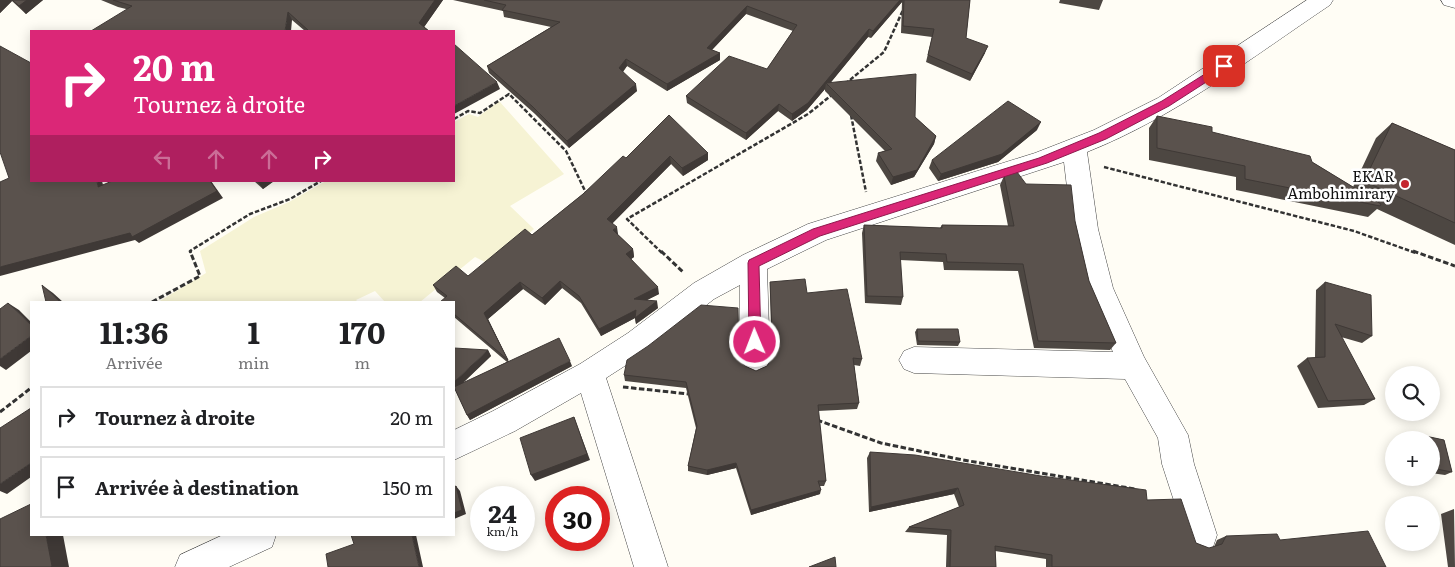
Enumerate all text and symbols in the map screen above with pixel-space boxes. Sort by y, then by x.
text: 20 m [133,40,215,92]
pin [1203,45,1245,87]
icon: right [50,50,115,115]
icon: arrive [1210,52,1238,80]
text: Tournez à droite [133,87,305,120]
icon: left [149,145,177,173]
icon: ahead [202,145,230,173]
icon: ahead [255,145,283,173]
icon: right [308,145,336,173]
place label: EKAR Ambohimirary [1287,164,1395,204]
marker: EKAR Ambohimirary [1399,178,1411,190]
text: 11:36 [100,309,168,353]
text: 1 [248,309,260,353]
text: 170 [339,309,385,353]
position arrow [728,315,780,367]
text: Arrivée [105,350,163,374]
text: min [238,350,269,374]
text: m [354,350,370,374]
map controls [1385,366,1440,551]
button: search [1385,366,1440,421]
icon: right [52,403,80,431]
text: Tournez à droite [95,403,255,431]
text: 20 m [390,403,433,431]
button: + [1385,431,1440,486]
icon: arrive [52,473,80,501]
text: Arrivée à destination [95,473,299,501]
text: 150 m [382,473,433,501]
speed limit sign: 30 [545,486,610,551]
text: 24 [488,494,517,531]
button: − [1385,496,1440,551]
text: km/h [487,522,518,540]

